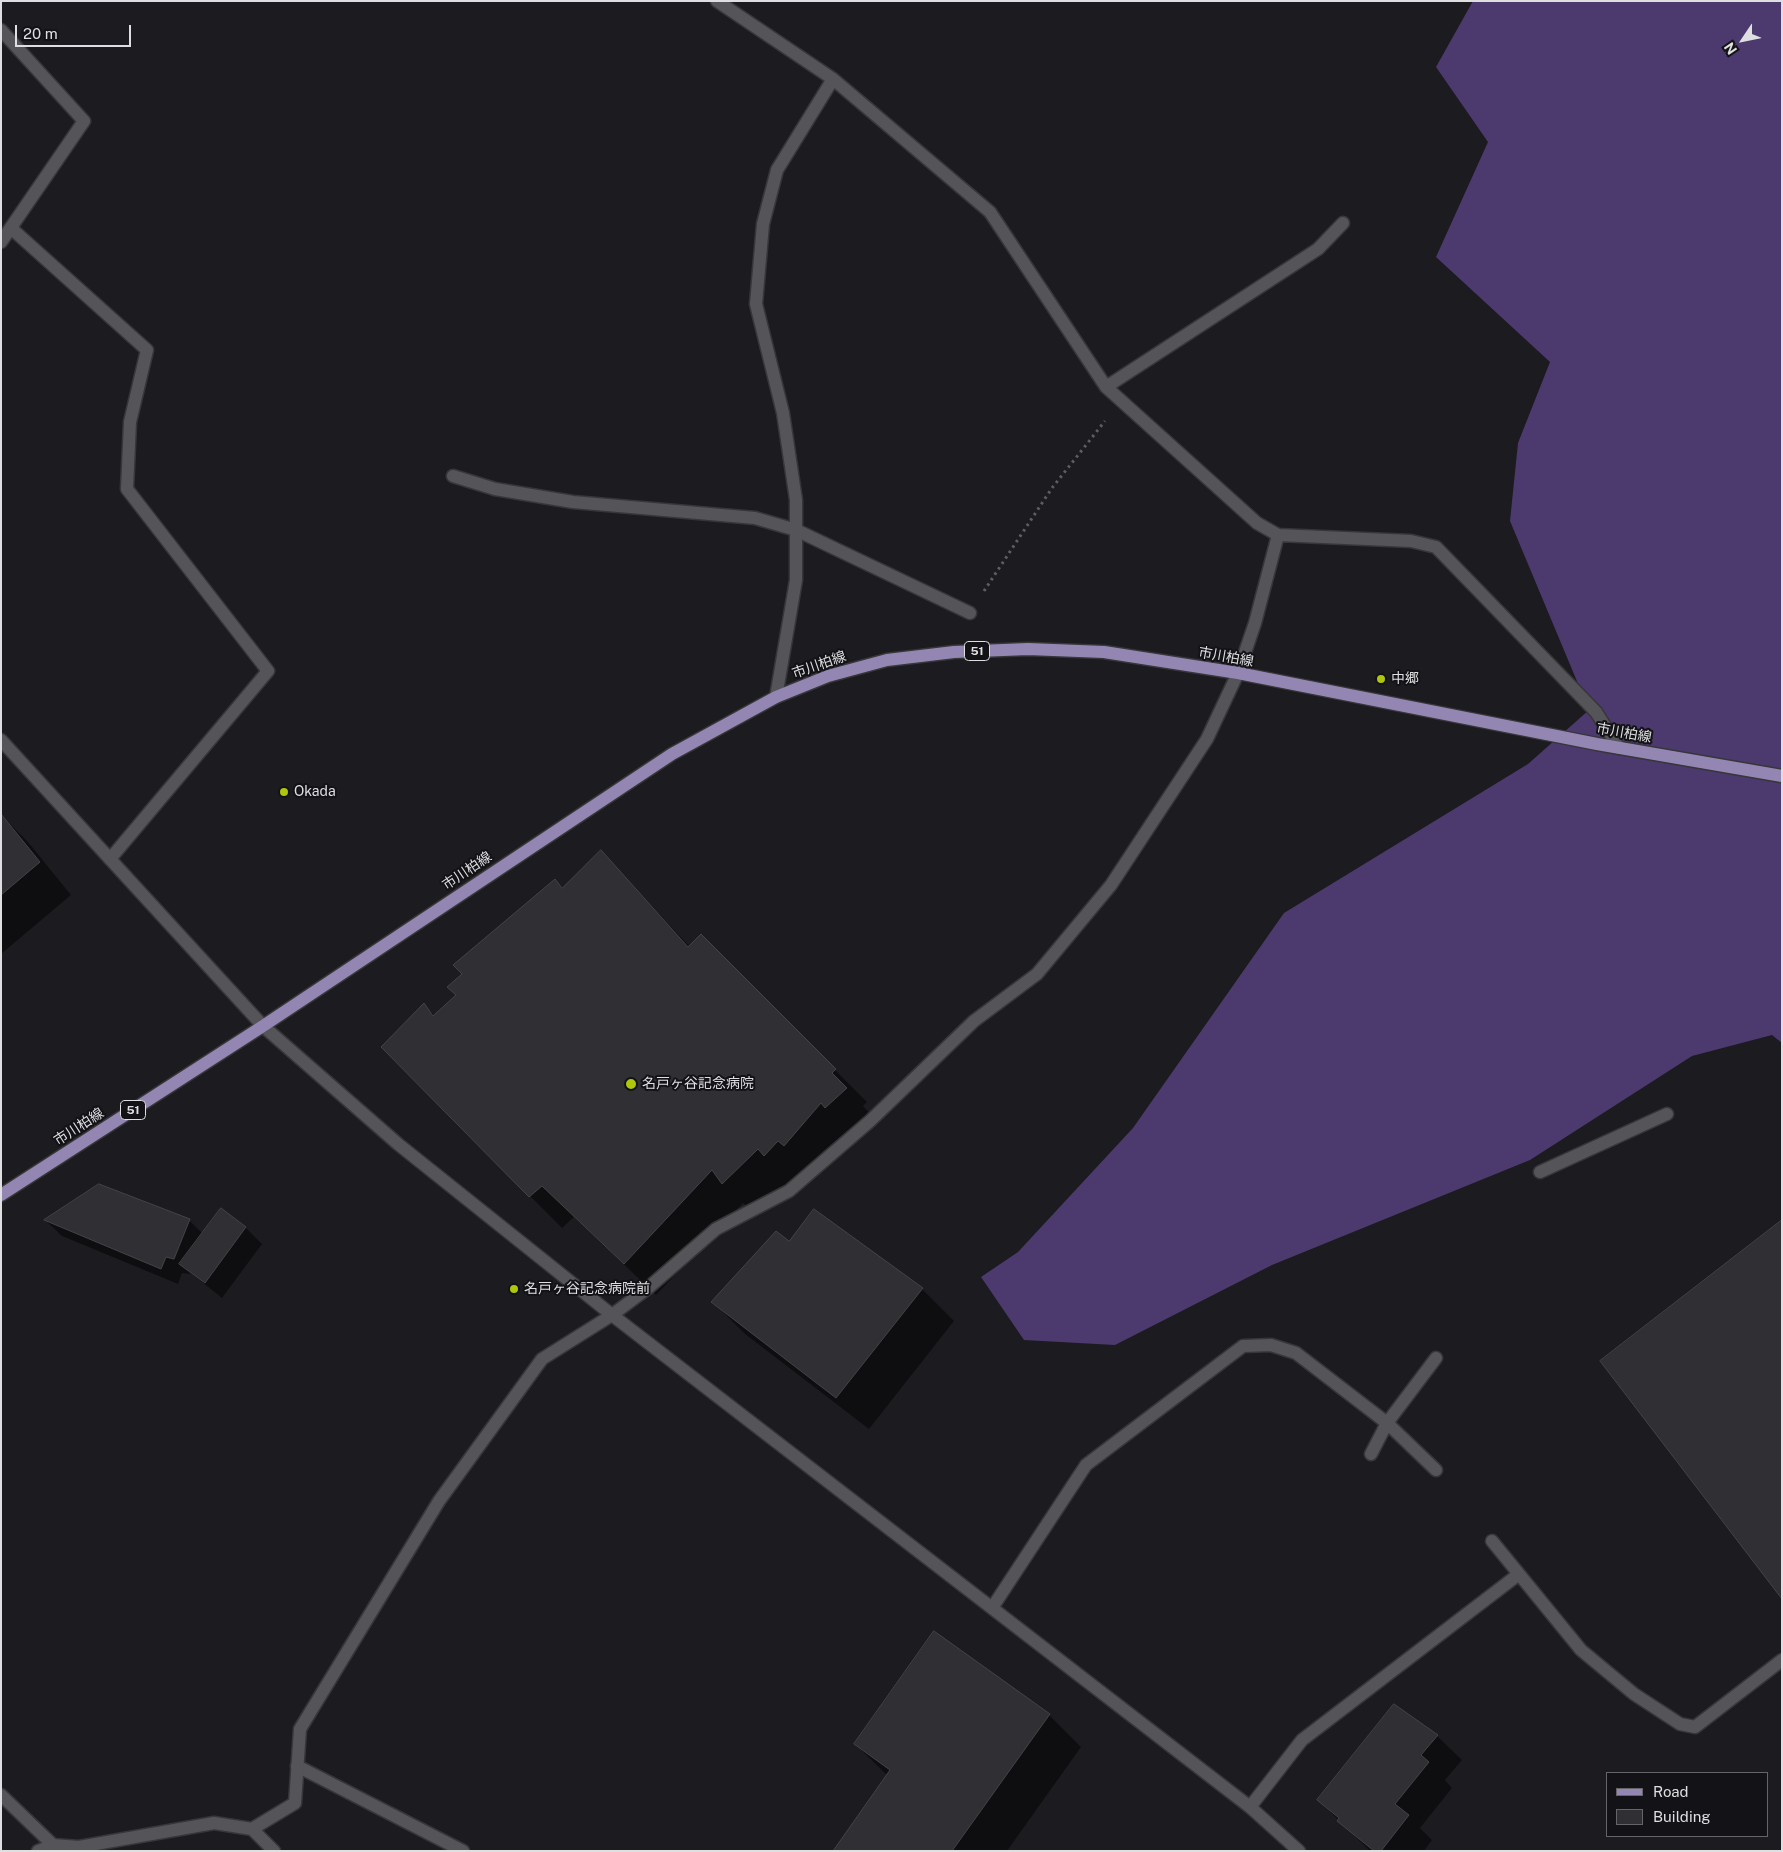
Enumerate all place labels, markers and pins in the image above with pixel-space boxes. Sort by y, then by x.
place label: 中郷 [1391,671,1419,687]
marker: 中郷 [1375,673,1387,685]
place label: Okada [294,784,336,800]
marker: Okada [278,786,290,798]
place label: 名戸ヶ谷記念病院 [642,1076,754,1092]
marker: 名戸ヶ谷記念病院 [624,1077,638,1091]
place label: 名戸ヶ谷記念病院前 [524,1281,650,1297]
marker: 名戸ヶ谷記念病院前 [508,1283,520,1295]

